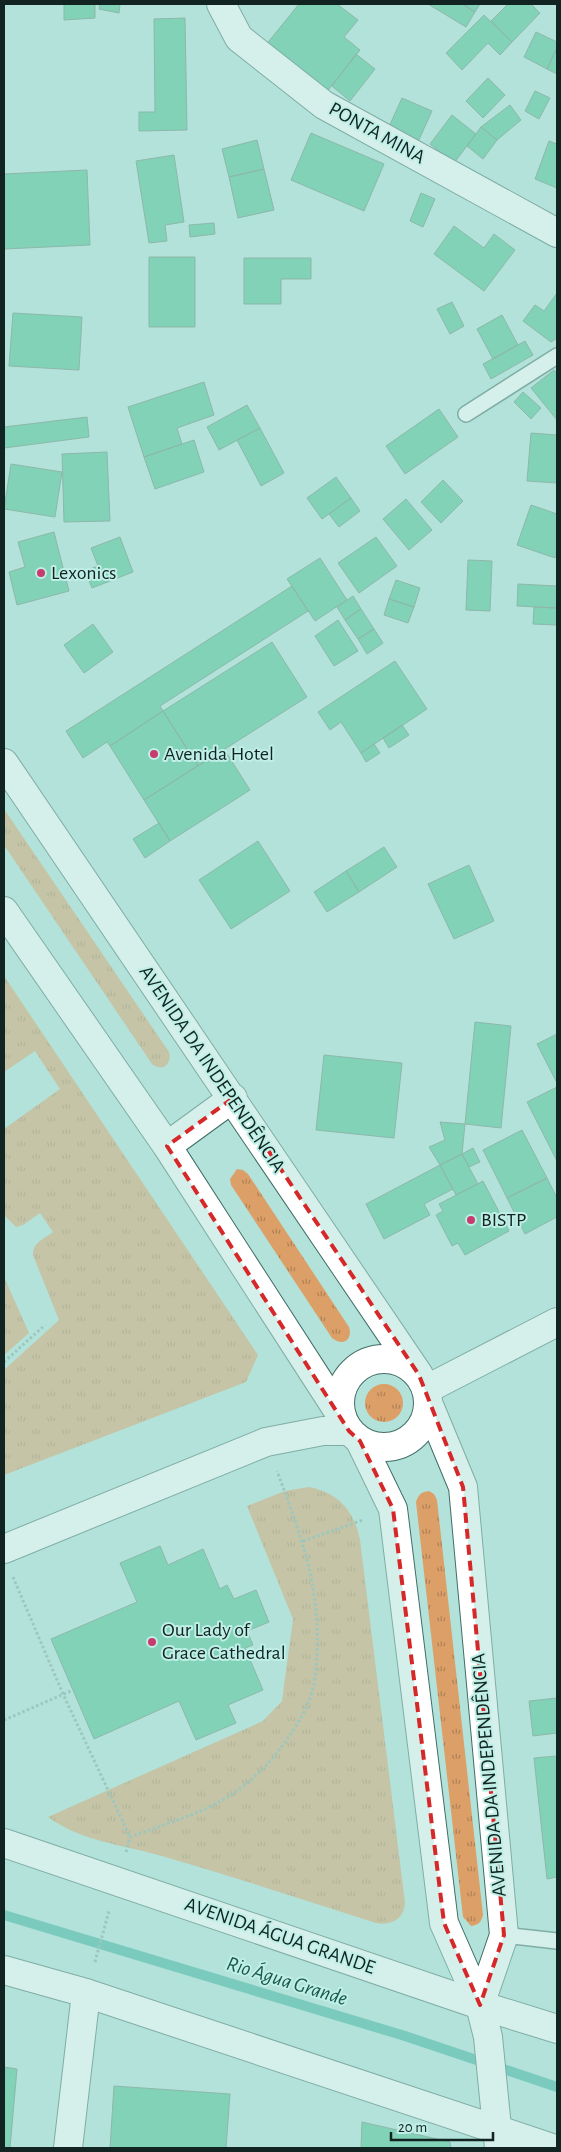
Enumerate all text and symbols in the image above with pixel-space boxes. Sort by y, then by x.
street label: PONTA MINA [326,98,429,168]
place label: Lexonics [51,563,117,583]
marker: Lexonics [35,567,47,579]
place label: Avenida Hotel [164,744,274,764]
marker: Avenida Hotel [148,748,160,760]
street label: AVENIDA DA INDEPENDÊNCIA [135,961,290,1176]
place label: BISTP [481,1210,526,1230]
marker: BISTP [465,1214,477,1226]
place label: Our Lady of Grace Cathedral [162,1620,286,1663]
marker: Our Lady of Grace Cathedral [146,1636,158,1648]
street label: AVENIDA DA INDEPENDÊNCIA [467,1652,510,1898]
street label: AVENIDA ÁGUA GRANDE [182,1893,378,1978]
water label: Rio Água Grande [224,1951,350,2009]
scale bar [391,2110,494,2142]
text: 20 m [398,2120,427,2135]

